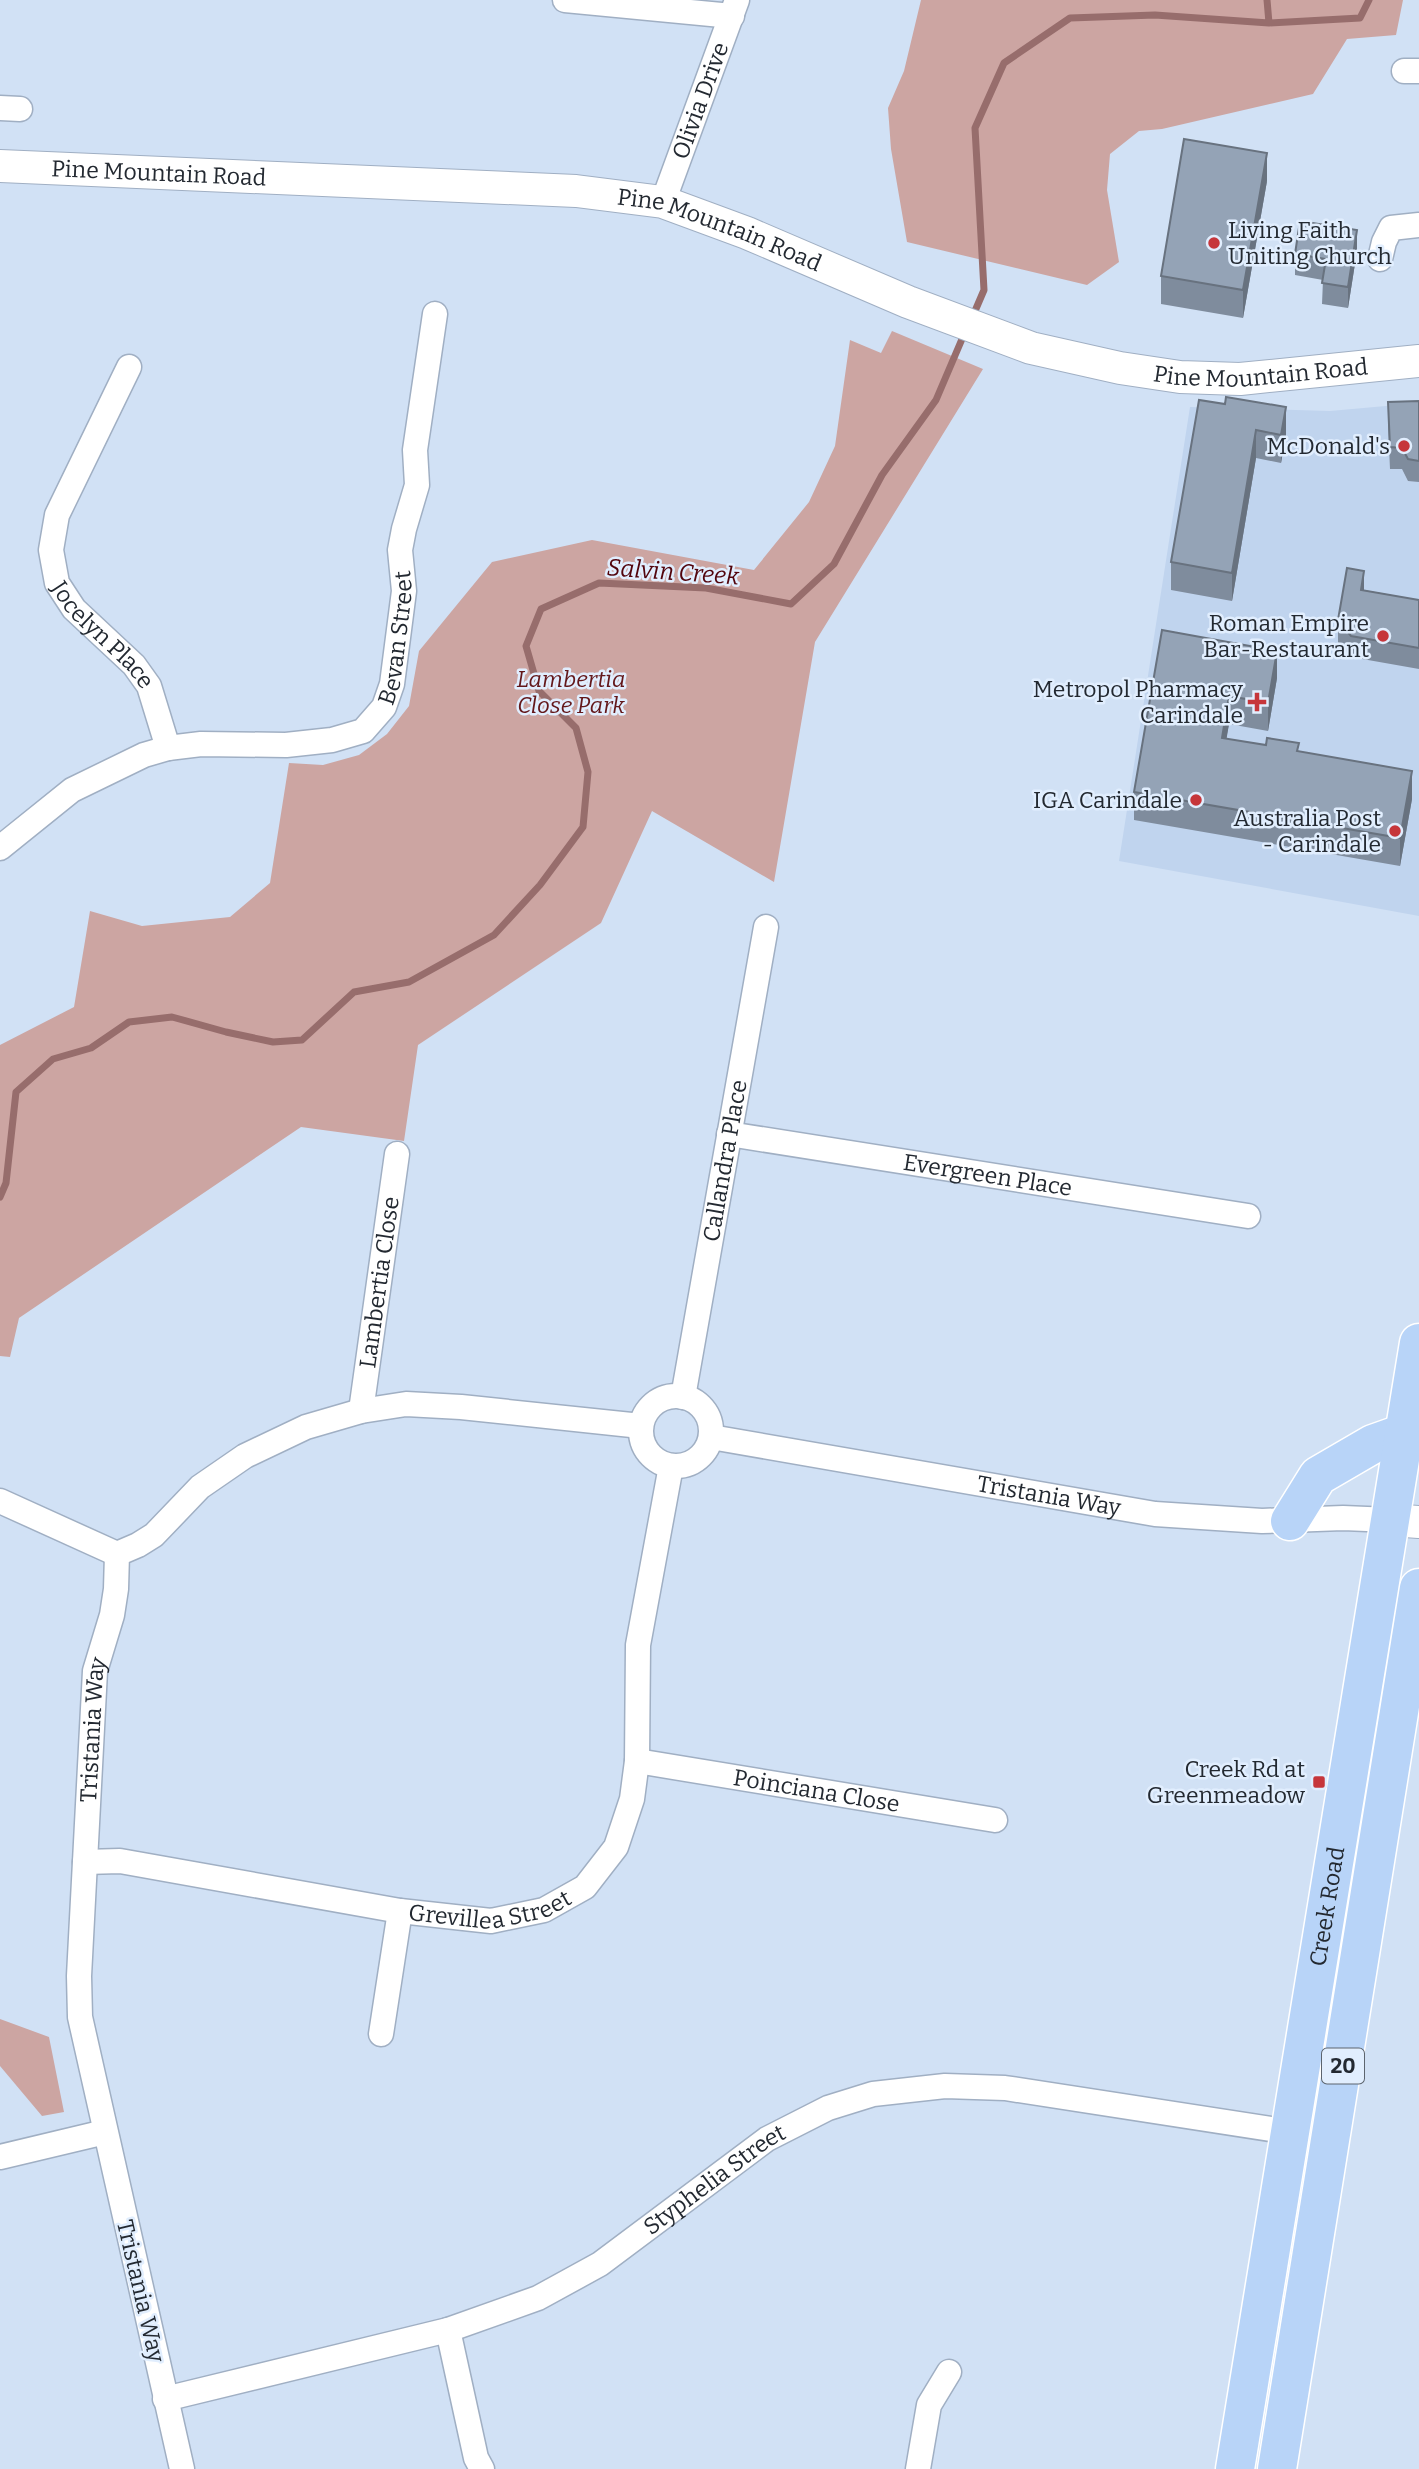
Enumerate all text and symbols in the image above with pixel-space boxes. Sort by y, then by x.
street label: Olivia Drive [666,38,734,163]
street label: Pine Mountain Road [51,154,267,192]
street label: Pine Mountain Road [616,182,826,277]
place label: Living Faith Uniting Church [1228,216,1392,270]
marker: Living Faith Uniting Church [1206,235,1222,251]
street label: Pine Mountain Road [1152,352,1370,393]
place label: McDonald's [1266,432,1390,460]
marker: McDonald's [1396,438,1412,454]
water label: Salvin Creek [606,553,741,591]
street label: Bevan Street [372,569,418,709]
street label: Jocelyn Place [45,575,160,694]
place label: Roman Empire Bar-Restaurant [1203,609,1369,663]
marker: Roman Empire Bar-Restaurant [1375,628,1391,644]
park label: Lambertia Close Park [517,665,625,719]
place label: Metropol Pharmacy Carindale [1033,675,1244,729]
marker: Metropol Pharmacy Carindale [1249,694,1265,710]
place label: IGA Carindale [1033,786,1182,814]
marker: IGA Carindale [1188,792,1204,808]
place label: Australia Post - Carindale [1234,804,1381,858]
marker: Australia Post - Carindale [1387,823,1403,839]
street label: Callandra Place [697,1078,753,1244]
street label: Evergreen Place [901,1148,1074,1202]
street label: Lambertia Close [353,1195,405,1370]
street label: Tristania Way [975,1469,1124,1522]
street label: Tristania Way [74,1653,113,1803]
place label: Creek Rd at Greenmeadow [1147,1755,1306,1809]
street label: Poinciana Close [731,1763,902,1818]
marker: Creek Rd at Greenmeadow [1311,1774,1327,1790]
street label: Creek Road [1303,1844,1351,1968]
street label: Grevillea Street [407,1884,576,1935]
road number: 20 [1322,2048,1364,2084]
street label: Styphelia Street [638,2118,790,2241]
street label: Tristania Way [111,2217,171,2366]

